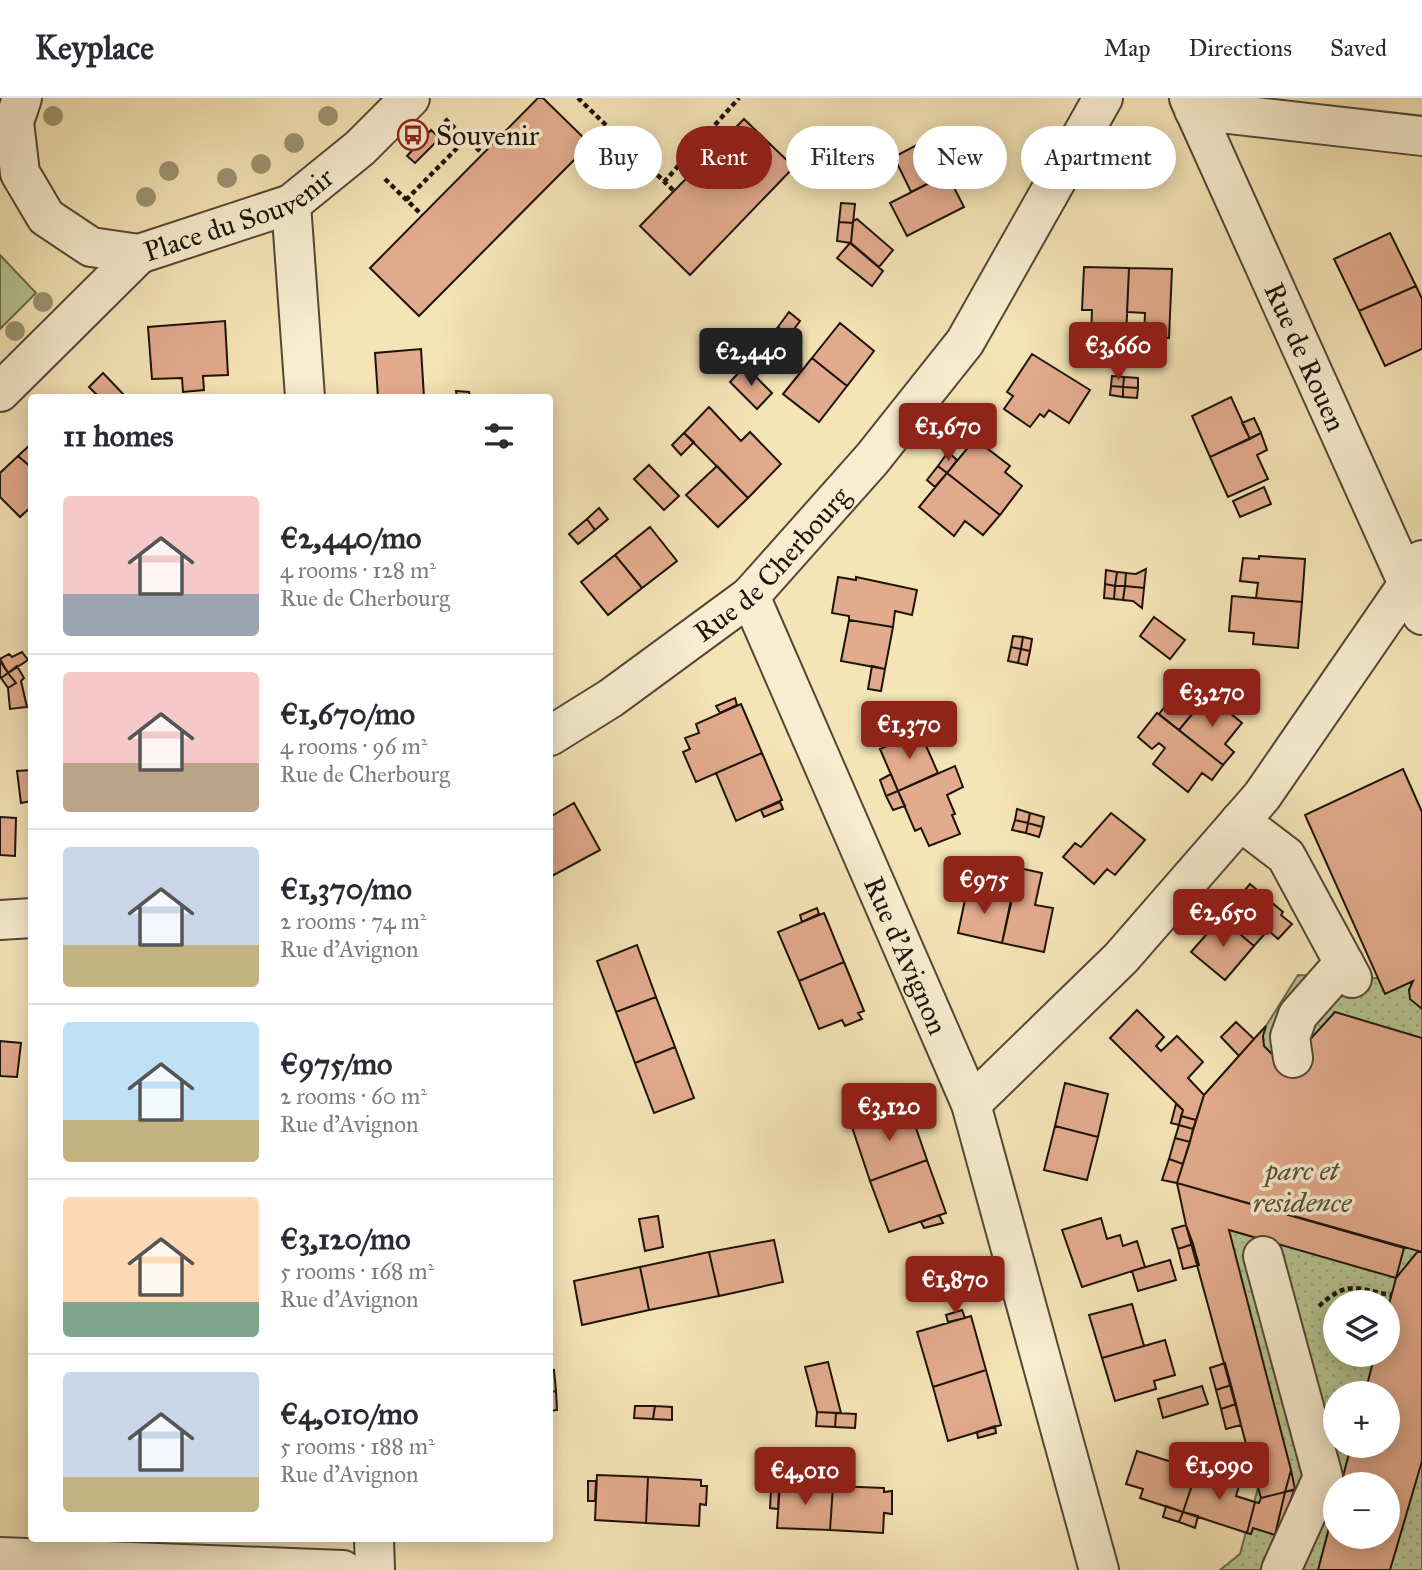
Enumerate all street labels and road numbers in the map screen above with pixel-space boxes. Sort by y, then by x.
street label: Place du Souvenir [139,159,341,269]
street label: Rue de Rouen [1257,277,1354,437]
street label: Rue de Cherbourg [687,478,858,649]
street label: Rue d'Avignon [857,871,956,1040]

